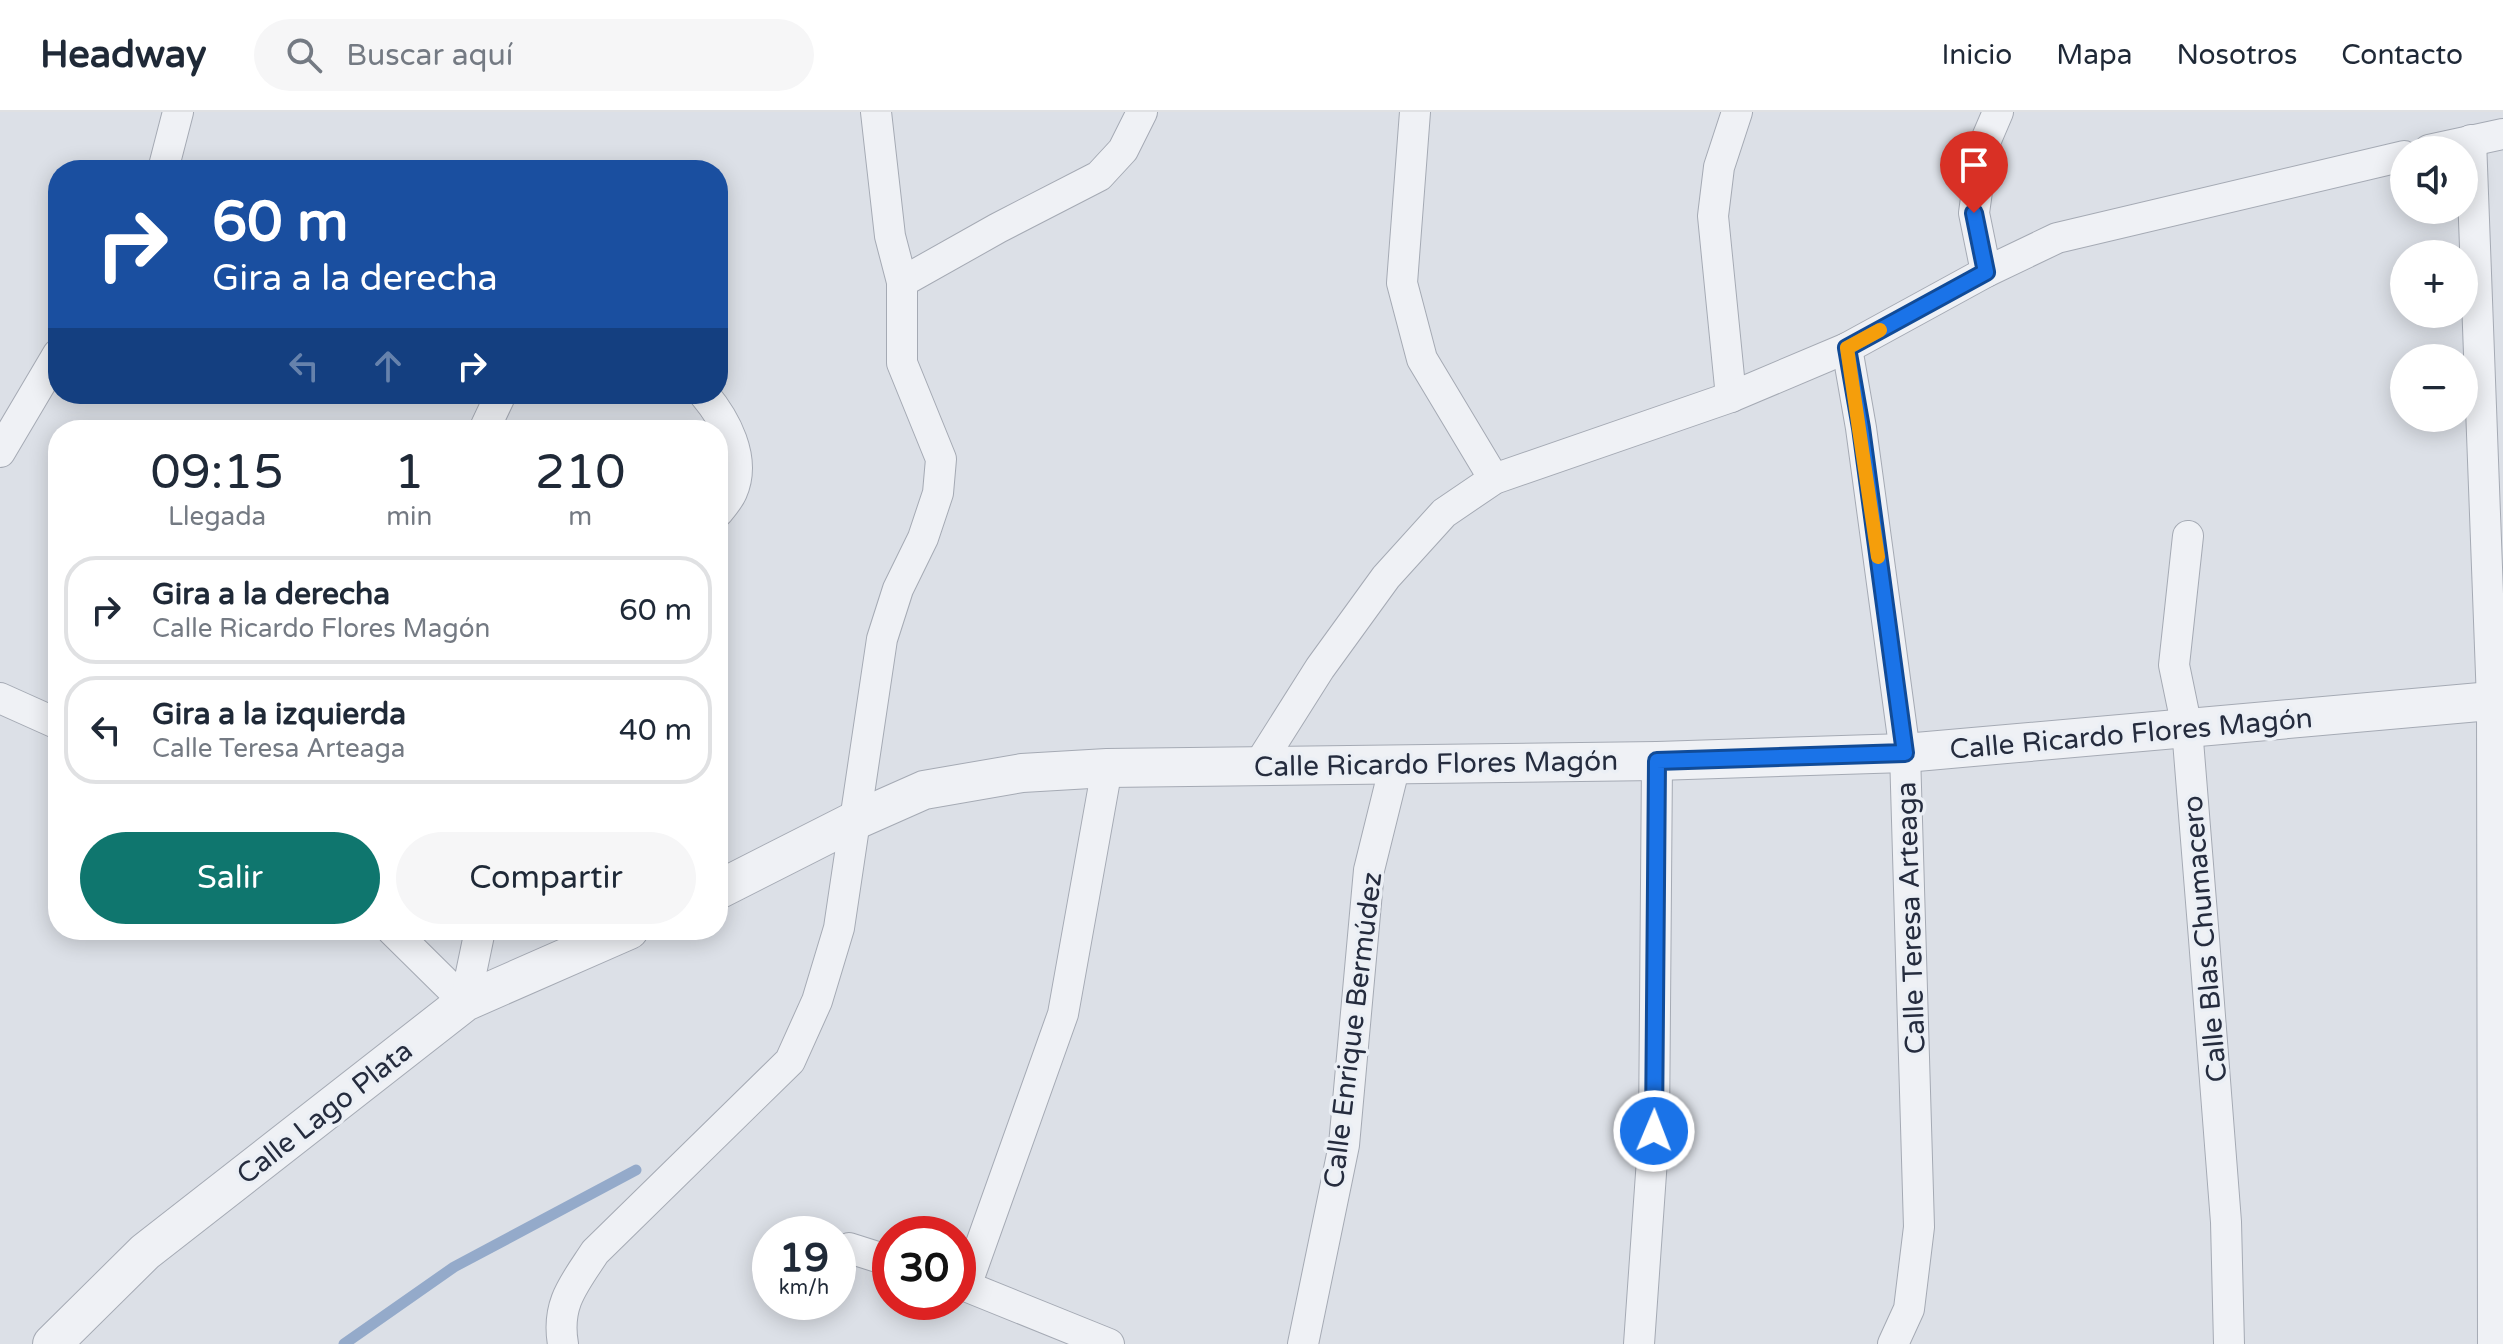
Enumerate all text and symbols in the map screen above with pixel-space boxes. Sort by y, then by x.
search box [254,19,814,91]
text: Headway [40,32,206,78]
icon: search [282,33,326,77]
text: Buscar aquí [346,37,513,74]
text: Inicio [1942,38,2012,72]
text: Mapa [2056,38,2132,72]
text: Nosotros [2176,38,2297,72]
text: Contacto [2341,38,2463,72]
pin [1940,131,2008,213]
map controls [2390,136,2478,432]
button: sound [2390,136,2478,224]
icon: arrive [1952,143,1996,187]
text: 60 m [212,189,348,256]
icon: right [80,192,184,296]
button: + [2390,240,2478,328]
text: Gira a la derecha [212,257,498,300]
icon: left [282,344,326,388]
icon: ahead [366,344,410,388]
icon: right [450,344,494,388]
button: − [2390,344,2478,432]
text: 09:15 [151,444,284,502]
text: 1 [394,444,424,502]
text: 210 [535,444,625,502]
text: Llegada [168,501,266,532]
text: min [386,501,432,532]
text: m [568,501,592,532]
text: Gira a la derecha [152,576,390,613]
icon: right [84,588,128,632]
text: 60 m [619,592,692,629]
text: Calle Ricardo Flores Magón [152,613,490,644]
text: Gira a la izquierda [152,696,406,733]
street label: Calle Ricardo Flores Magón [1948,701,2314,767]
icon: left [84,708,128,752]
text: 40 m [619,712,692,749]
text: Calle Teresa Arteaga [152,733,405,764]
street label: Calle Ricardo Flores Magón [1254,744,1618,784]
street label: Calle Teresa Arteaga [1889,781,1933,1055]
street label: Calle Blas Chumacero [2176,794,2234,1084]
button: Salir [80,832,380,924]
button: Compartir [396,832,696,924]
street label: Calle Enrique Bermúdez [1317,870,1389,1190]
street label: Calle Lago Plata [230,1034,419,1192]
position arrow [1612,1089,1696,1173]
speed limit sign: 30 [872,1216,976,1320]
text: 19 [779,1234,829,1282]
text: km/h [779,1276,829,1300]

